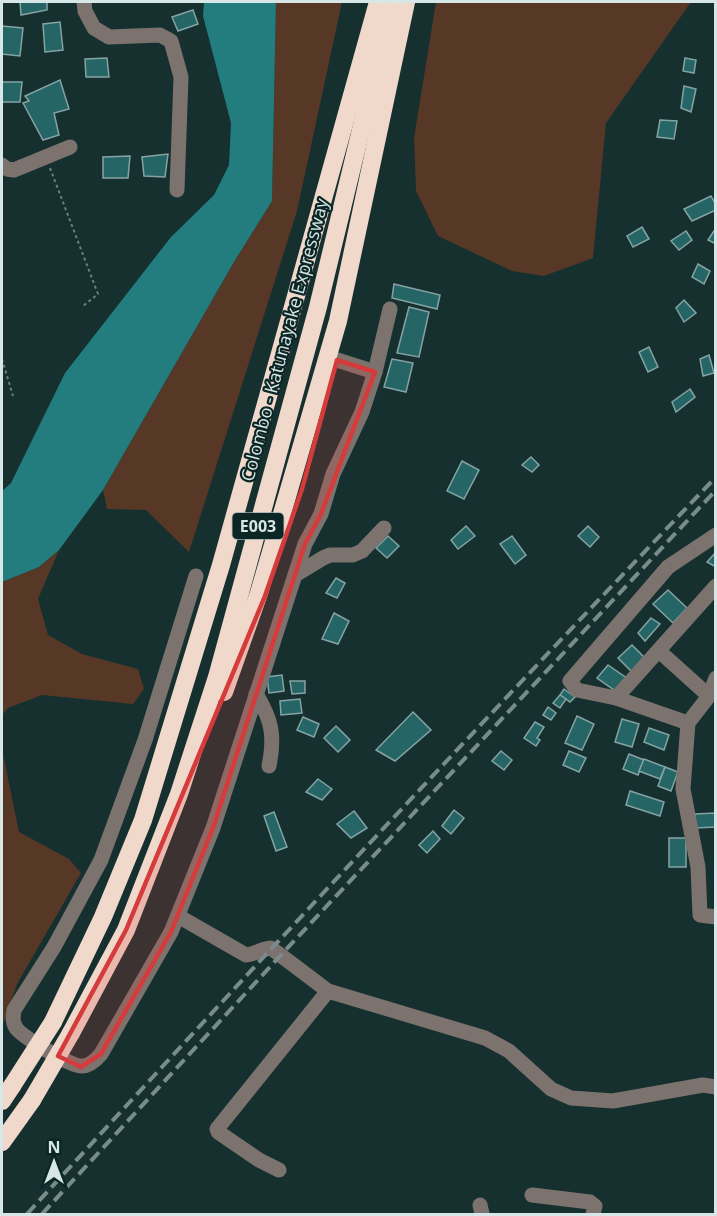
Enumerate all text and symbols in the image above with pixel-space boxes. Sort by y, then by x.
street label: Colombo - Katunayake Expressway [235,195,334,484]
road number: E003 [232,513,284,539]
north arrow [24,1132,84,1192]
text: N [47,1136,61,1158]

